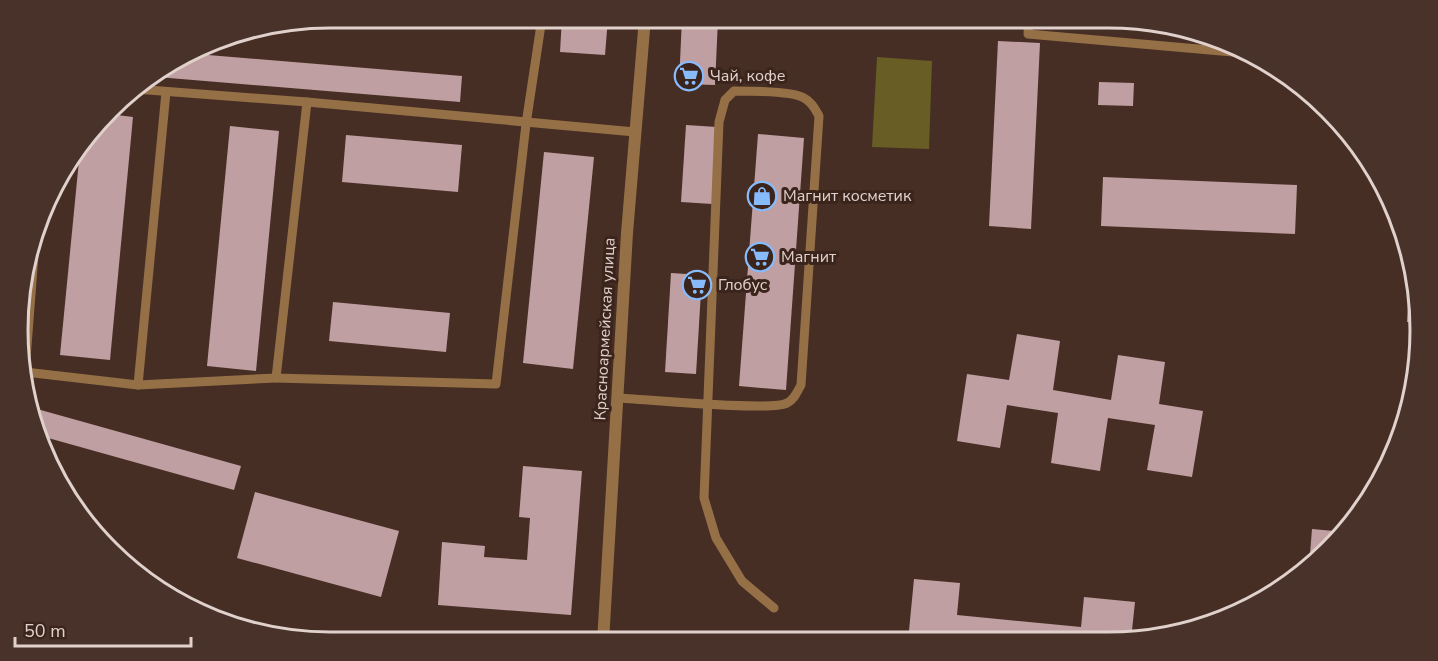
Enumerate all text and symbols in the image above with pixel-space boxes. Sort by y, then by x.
supermarket icon: Чай, кофе [673,60,705,92]
place label: Чай, кофе [710,65,785,87]
shop icon: Магнит косметик [746,180,778,212]
place label: Магнит косметик [783,185,912,207]
street label: Красноармейская улица [589,237,621,421]
supermarket icon: Магнит [744,241,776,273]
place label: Магнит [781,246,837,268]
supermarket icon: Глобус [681,269,713,301]
place label: Глобус [718,274,768,296]
scale bar [15,610,190,648]
text: 50 m [24,619,66,643]

